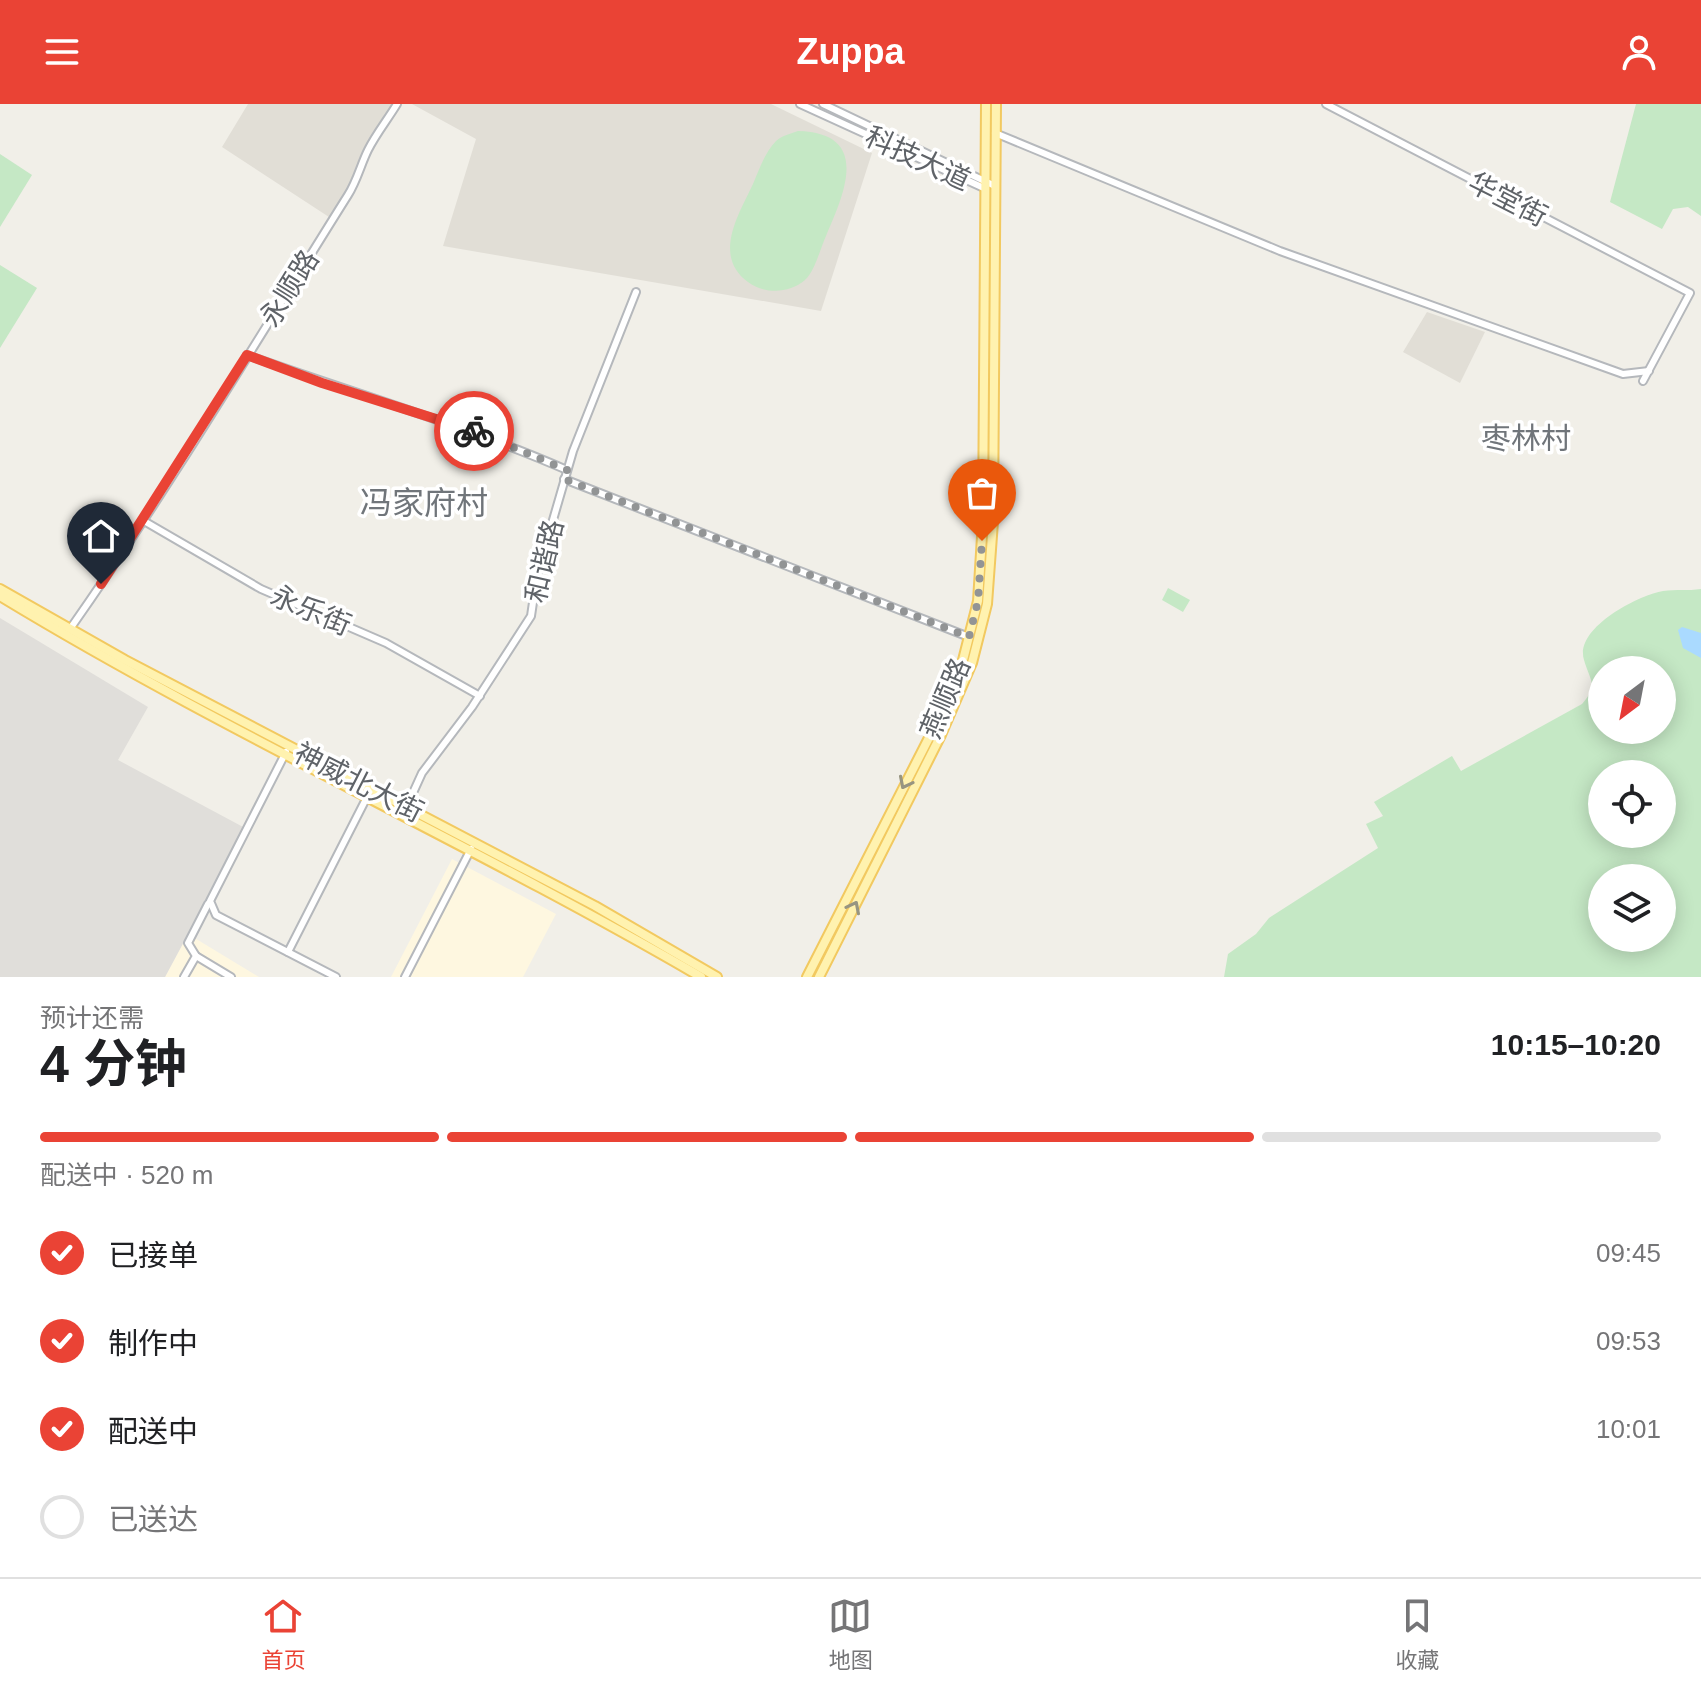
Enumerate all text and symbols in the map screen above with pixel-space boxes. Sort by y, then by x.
icon: menu [40,30,84,74]
icon: person [1617,30,1661,74]
text: Zuppa [797,31,904,72]
street label: 科技大道 [860,121,975,196]
street label: 华堂街 [1463,167,1552,232]
street label: 永顺路 [254,244,325,332]
courier [434,391,514,471]
icon: bike [452,409,496,453]
district label: 枣林村 [1481,422,1571,455]
pin [948,459,1016,541]
icon: bag [960,471,1004,515]
district label: 冯家府村 [360,485,488,521]
pin [67,502,135,584]
icon: home [79,514,123,558]
street label: 和谐路 [520,517,569,606]
street label: 永乐街 [266,580,356,641]
street label: 燕顺路 [915,653,976,743]
north arrow [1588,656,1676,744]
map controls [1588,656,1676,952]
street label: 神威北大街 [289,737,428,828]
button: locate [1588,760,1676,848]
one-way arrow [900,774,915,789]
button: layers [1588,864,1676,952]
one-way arrow [844,901,859,916]
text: 预计还需 [40,1003,144,1033]
text: 10:15–10:20 [1491,1028,1661,1061]
text: 4 分钟 [40,1035,187,1093]
text: 配送中 · 520 m [40,1160,213,1190]
icon: check [40,1231,84,1275]
text: 09:45 [1596,1238,1661,1268]
text: 已接单 [108,1239,198,1272]
icon: check [40,1319,84,1363]
text: 09:53 [1596,1326,1661,1356]
text: 制作中 [108,1327,198,1360]
icon: check [40,1407,84,1451]
text: 10:01 [1596,1414,1661,1444]
text: 配送中 [108,1415,198,1448]
text: 已送达 [108,1503,198,1536]
tab: 首页 [261,1594,306,1674]
tab: 地图 [828,1594,873,1674]
tab: 收藏 [1395,1594,1440,1674]

